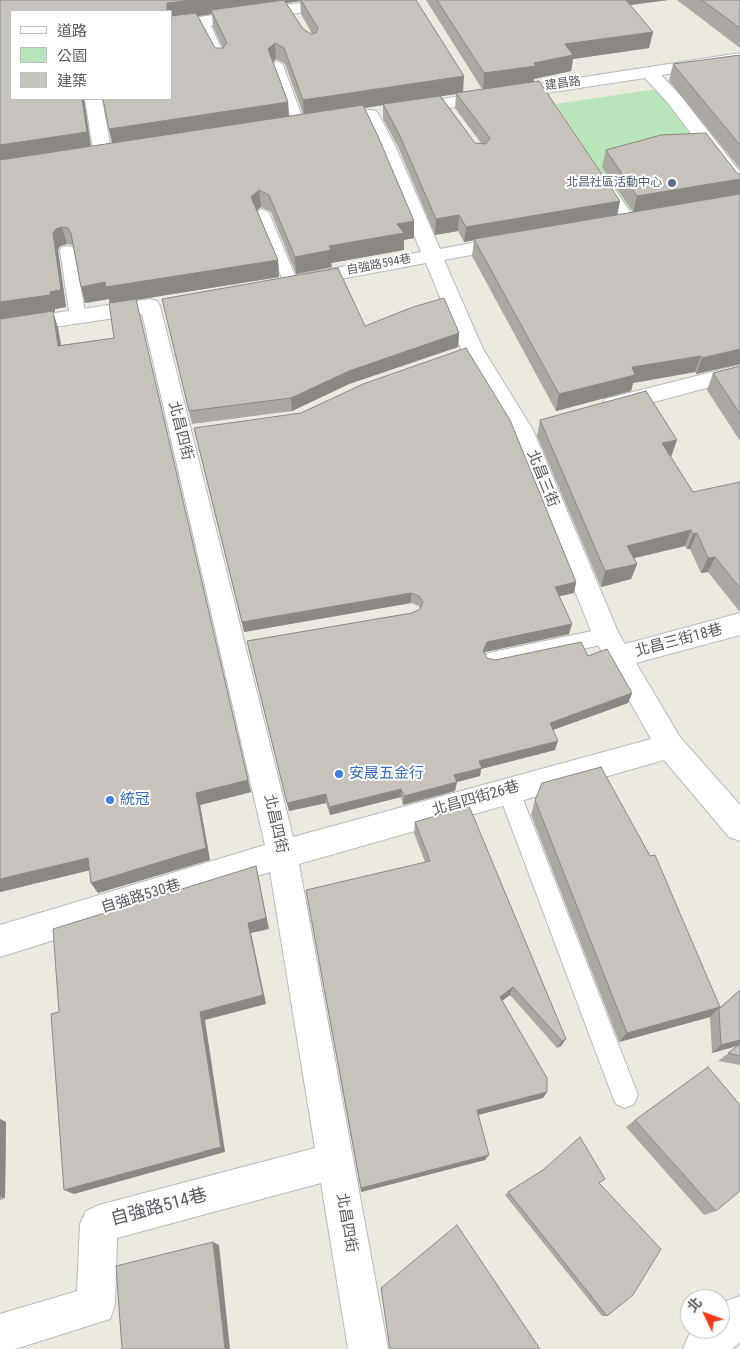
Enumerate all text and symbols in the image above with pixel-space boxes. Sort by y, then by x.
legend [10,10,172,100]
text: 道路 [57,22,87,40]
text: 公園 [57,47,87,65]
text: 建築 [57,72,87,90]
street label: 建昌路 [544,74,582,94]
place label: 北昌社區活動中心 [566,176,662,190]
marker: 北昌社區活動中心 [666,177,678,189]
street label: 自強路594巷 [345,252,413,278]
street label: 北昌四街 [164,400,196,462]
street label: 北昌三街 [522,448,562,510]
street label: 北昌三街18巷 [633,621,725,661]
place label: 安晟五金行 [349,765,424,783]
marker: 安晟五金行 [333,768,345,780]
street label: 北昌四街26巷 [430,778,522,820]
place label: 統冠 [120,791,150,809]
street label: 北昌四街 [259,793,291,855]
marker: 統冠 [104,794,116,806]
street label: 自強路530巷 [99,876,183,918]
street label: 自強路514巷 [109,1185,209,1231]
street label: 北昌四街 [332,1192,360,1254]
north arrow [680,1289,730,1339]
text: 北 [684,1294,705,1315]

